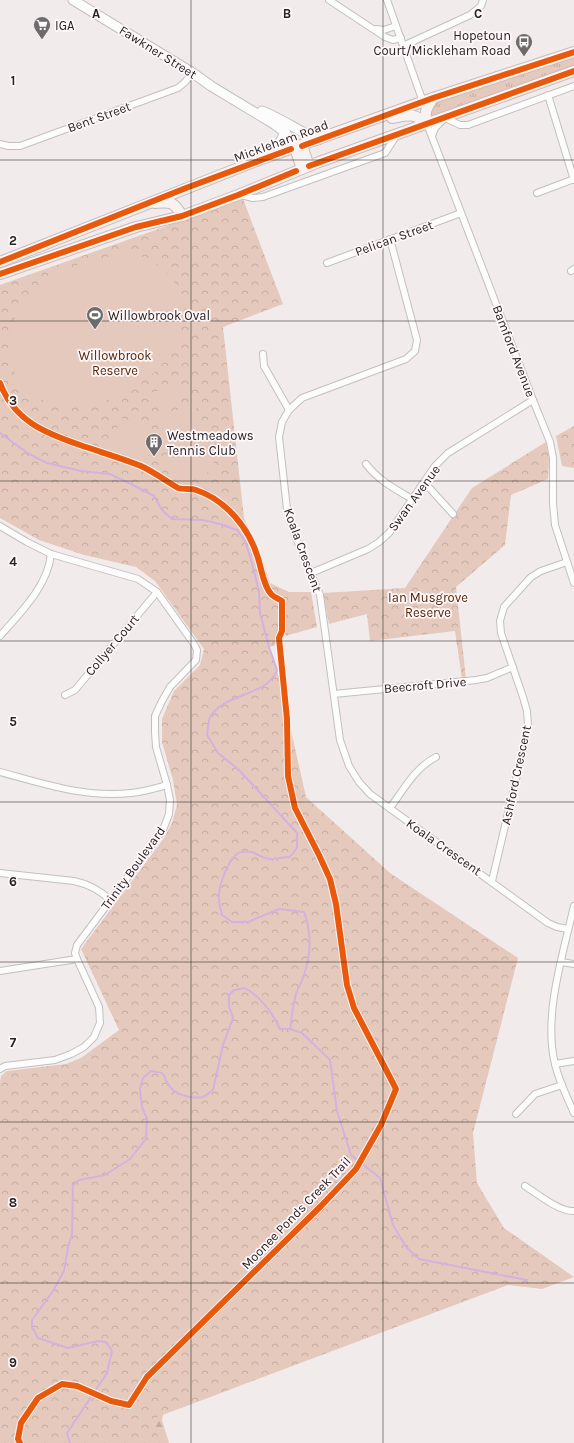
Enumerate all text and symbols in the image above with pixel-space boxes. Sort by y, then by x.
text: A [92,6,100,21]
text: B [283,6,291,21]
text: C [474,6,482,21]
supermarket icon: IGA [32,15,52,40]
place label: IGA [55,18,75,33]
street label: Fawkner Street [117,22,200,82]
place label: Hopetoun Court/Mickleham Road [373,28,511,58]
bus stop icon: Hopetoun Court/Mickleham Road [514,32,534,57]
text: 1 [11,73,15,88]
street label: Bent Street [65,99,133,135]
street label: Mickleham Road [232,117,330,165]
street label: Pelican Street [353,217,435,259]
text: 2 [9,233,17,248]
street label: Bamford Avenue [490,303,539,399]
sports icon: Willowbrook Oval [85,305,105,330]
place label: Willowbrook Oval [108,308,210,323]
park label: Willowbrook Reserve [78,348,152,378]
text: 3 [9,393,17,408]
place label: Westmeadows Tennis Club [167,428,254,458]
building icon: Westmeadows Tennis Club [144,432,164,457]
street label: Swan Avenue [385,462,443,534]
street label: Koala Crescent [281,506,325,594]
text: 4 [9,554,17,569]
park label: Ian Musgrove Reserve [388,590,468,620]
street label: Collyer Court [82,611,142,679]
street label: Beecroft Drive [383,674,467,696]
text: 5 [9,714,17,729]
street label: Ashford Crescent [498,724,534,826]
street label: Koala Crescent [404,816,485,879]
street label: Trinity Boulevard [98,823,168,913]
text: 6 [9,874,17,889]
text: 7 [10,1035,17,1050]
street label: Moonee Ponds Creek Trail [238,1154,354,1272]
text: 8 [9,1195,17,1210]
text: 9 [9,1355,17,1370]

